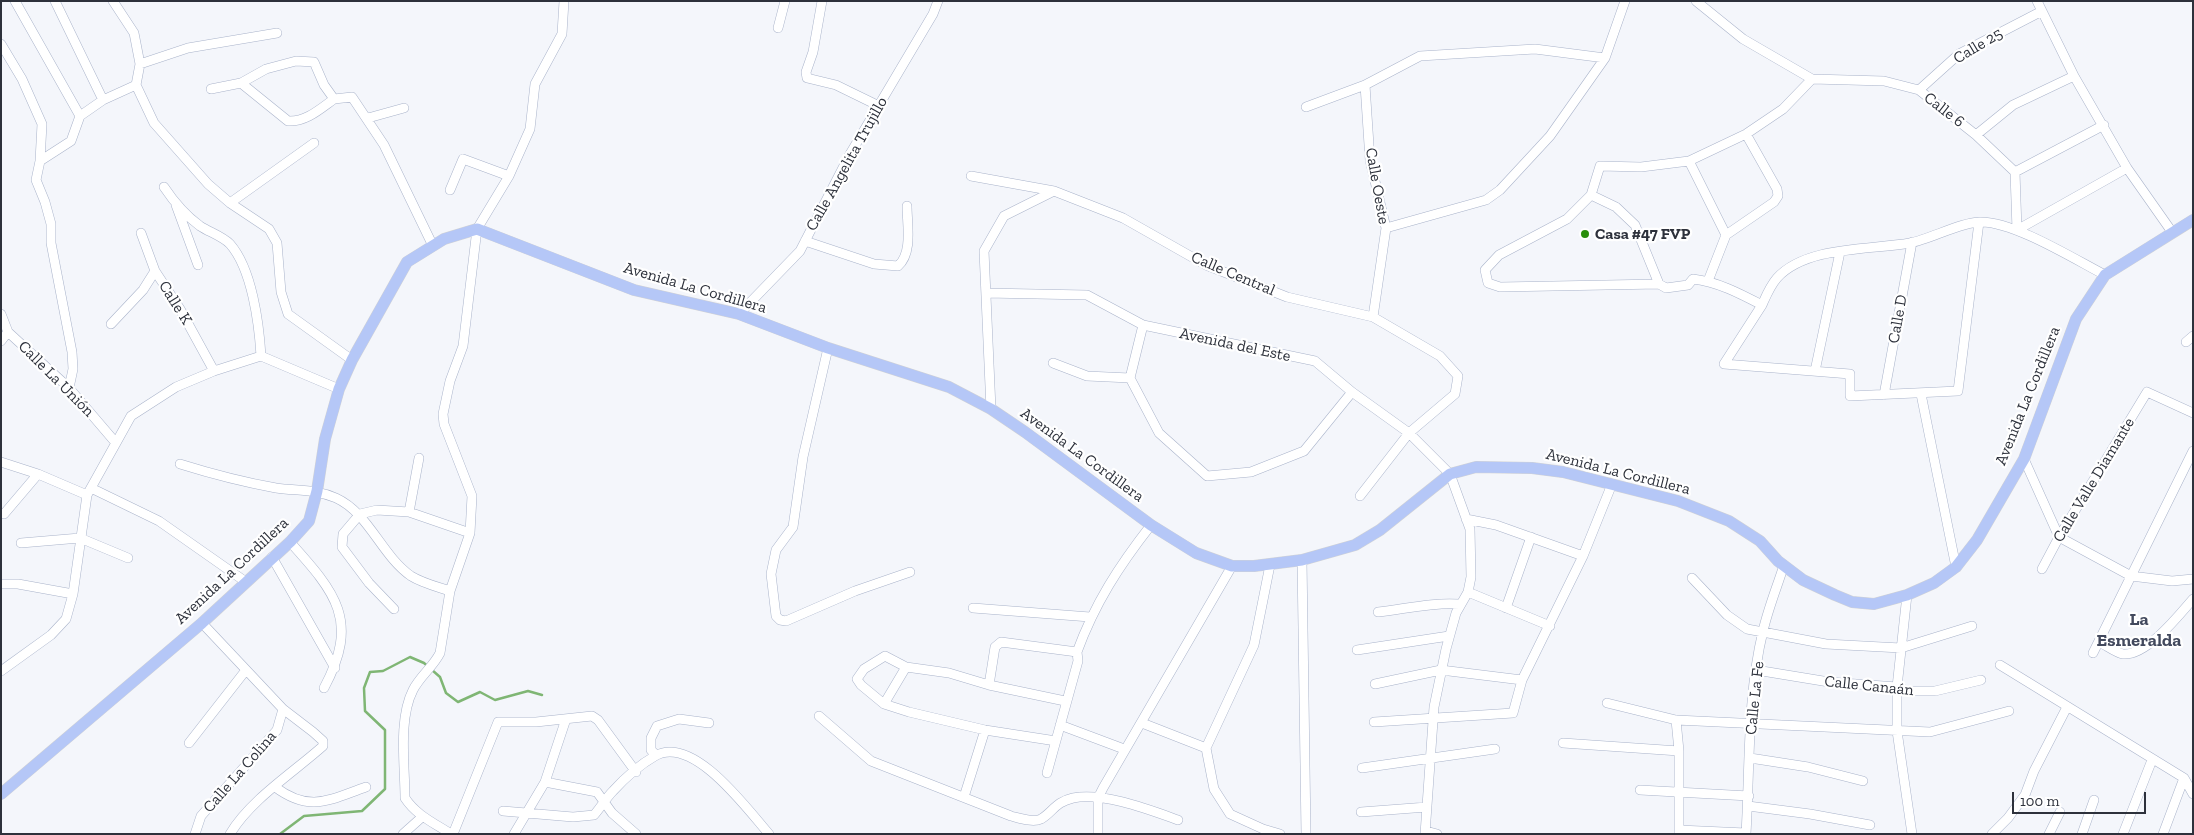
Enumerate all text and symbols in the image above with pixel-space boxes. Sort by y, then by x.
street label: Calle 25 [1950,24,2006,68]
street label: Calle 6 [1920,88,1968,132]
street label: Calle Angelita Trujillo [802,94,892,234]
street label: Calle Oeste [1361,146,1393,226]
place label: Casa #47 FVP [1595,224,1690,244]
marker: Casa #47 FVP [1579,228,1591,240]
street label: Calle Central [1188,248,1278,300]
street label: Avenida La Cordillera [621,258,769,318]
street label: Calle K [154,278,196,328]
street label: Calle D [1884,293,1912,345]
street label: Avenida del Este [1178,324,1292,366]
street label: Avenida La Cordillera [1991,324,2065,468]
street label: Calle La Unión [14,337,98,421]
street label: Avenida La Cordillera [1017,404,1147,506]
street label: Calle Valle Diamante [2049,414,2139,546]
street label: Avenida La Cordillera [1544,445,1692,499]
street label: Avenida La Cordillera [171,514,293,628]
district label: La Esmeralda [2097,609,2181,652]
street label: Calle La Fe [1742,660,1768,736]
street label: Calle Canaán [1823,672,1915,700]
street label: Calle La Colina [199,727,281,817]
scale bar [2014,782,2148,814]
text: 100 m [2020,792,2059,810]

